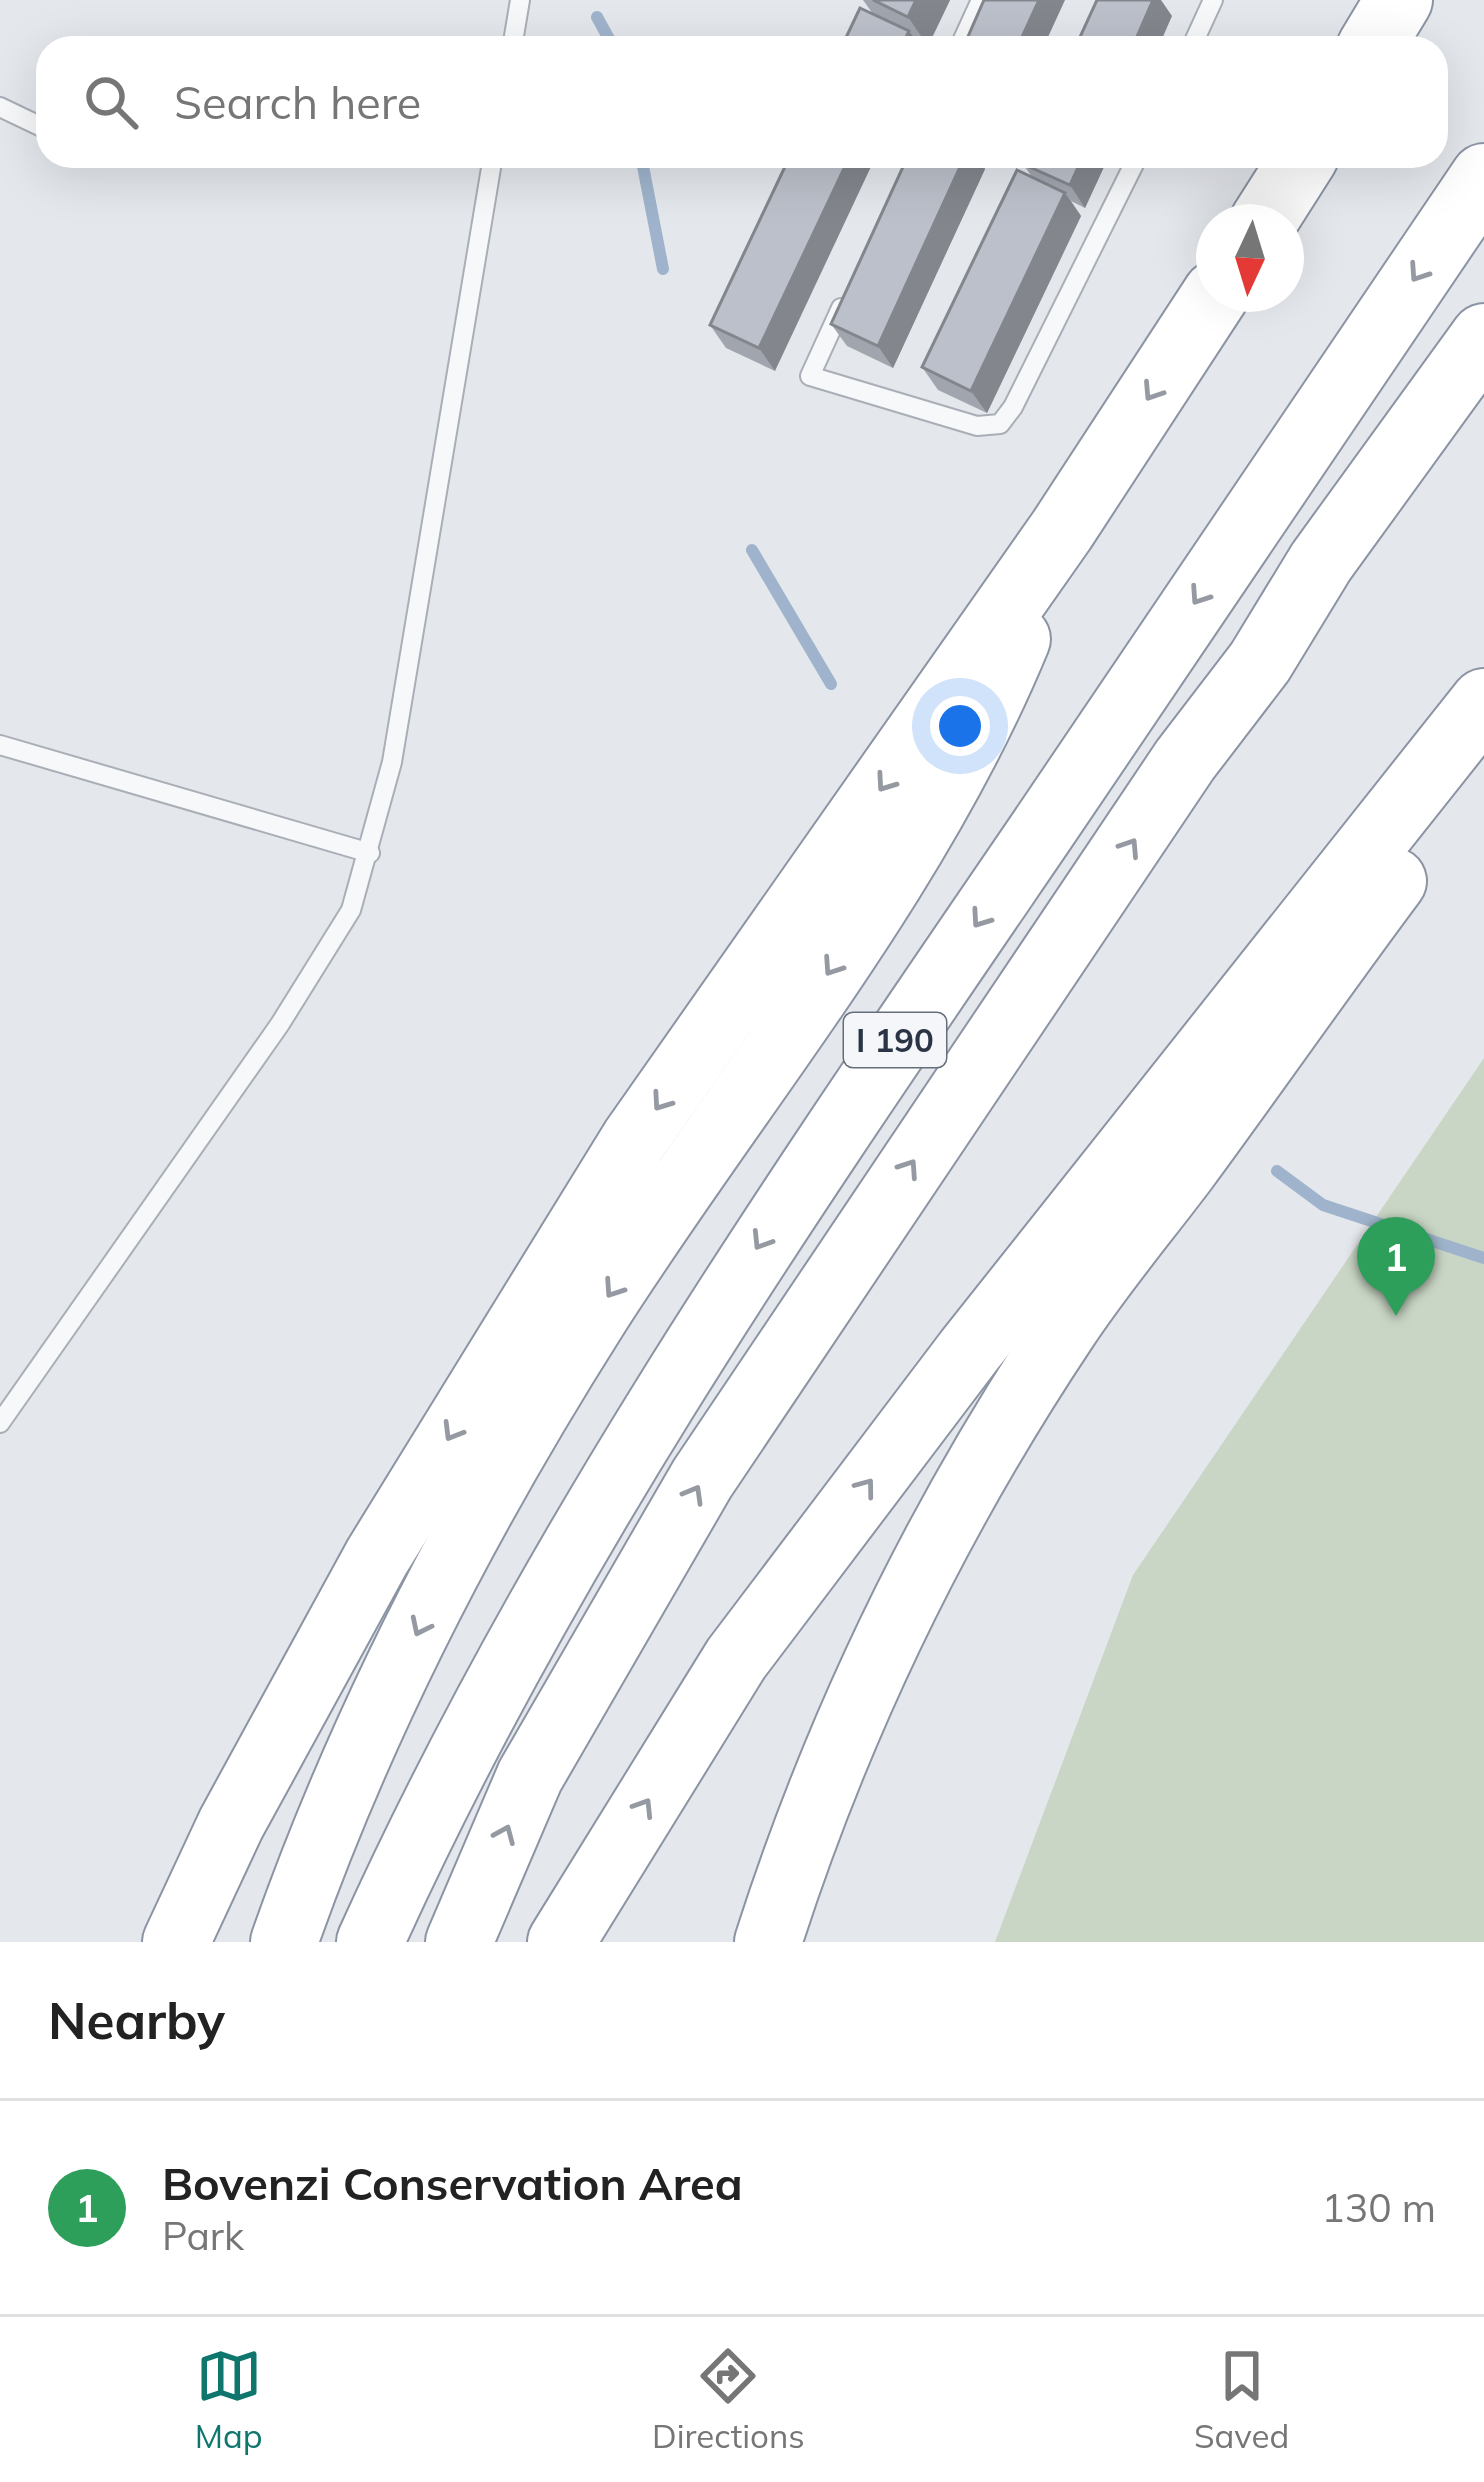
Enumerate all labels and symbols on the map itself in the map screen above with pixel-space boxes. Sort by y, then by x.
north arrow [1196,204,1304,312]
one-way arrow [1411,260,1433,282]
one-way arrow [1144,379,1167,401]
one-way arrow [1192,583,1214,605]
your location [930,696,990,756]
one-way arrow [877,770,899,792]
one-way arrow [1116,839,1138,861]
one-way arrow [972,905,994,927]
one-way arrow [824,953,846,975]
road number: I 190 [844,1013,946,1067]
one-way arrow [653,1089,675,1111]
one-way arrow [895,1160,917,1182]
pin: 1 [1357,1217,1435,1316]
one-way arrow [754,1228,776,1250]
one-way arrow [605,1276,627,1298]
one-way arrow [444,1419,466,1441]
one-way arrow [852,1478,874,1500]
one-way arrow [680,1485,702,1507]
one-way arrow [411,1615,434,1637]
one-way arrow [630,1798,652,1820]
one-way arrow [491,1825,515,1847]

